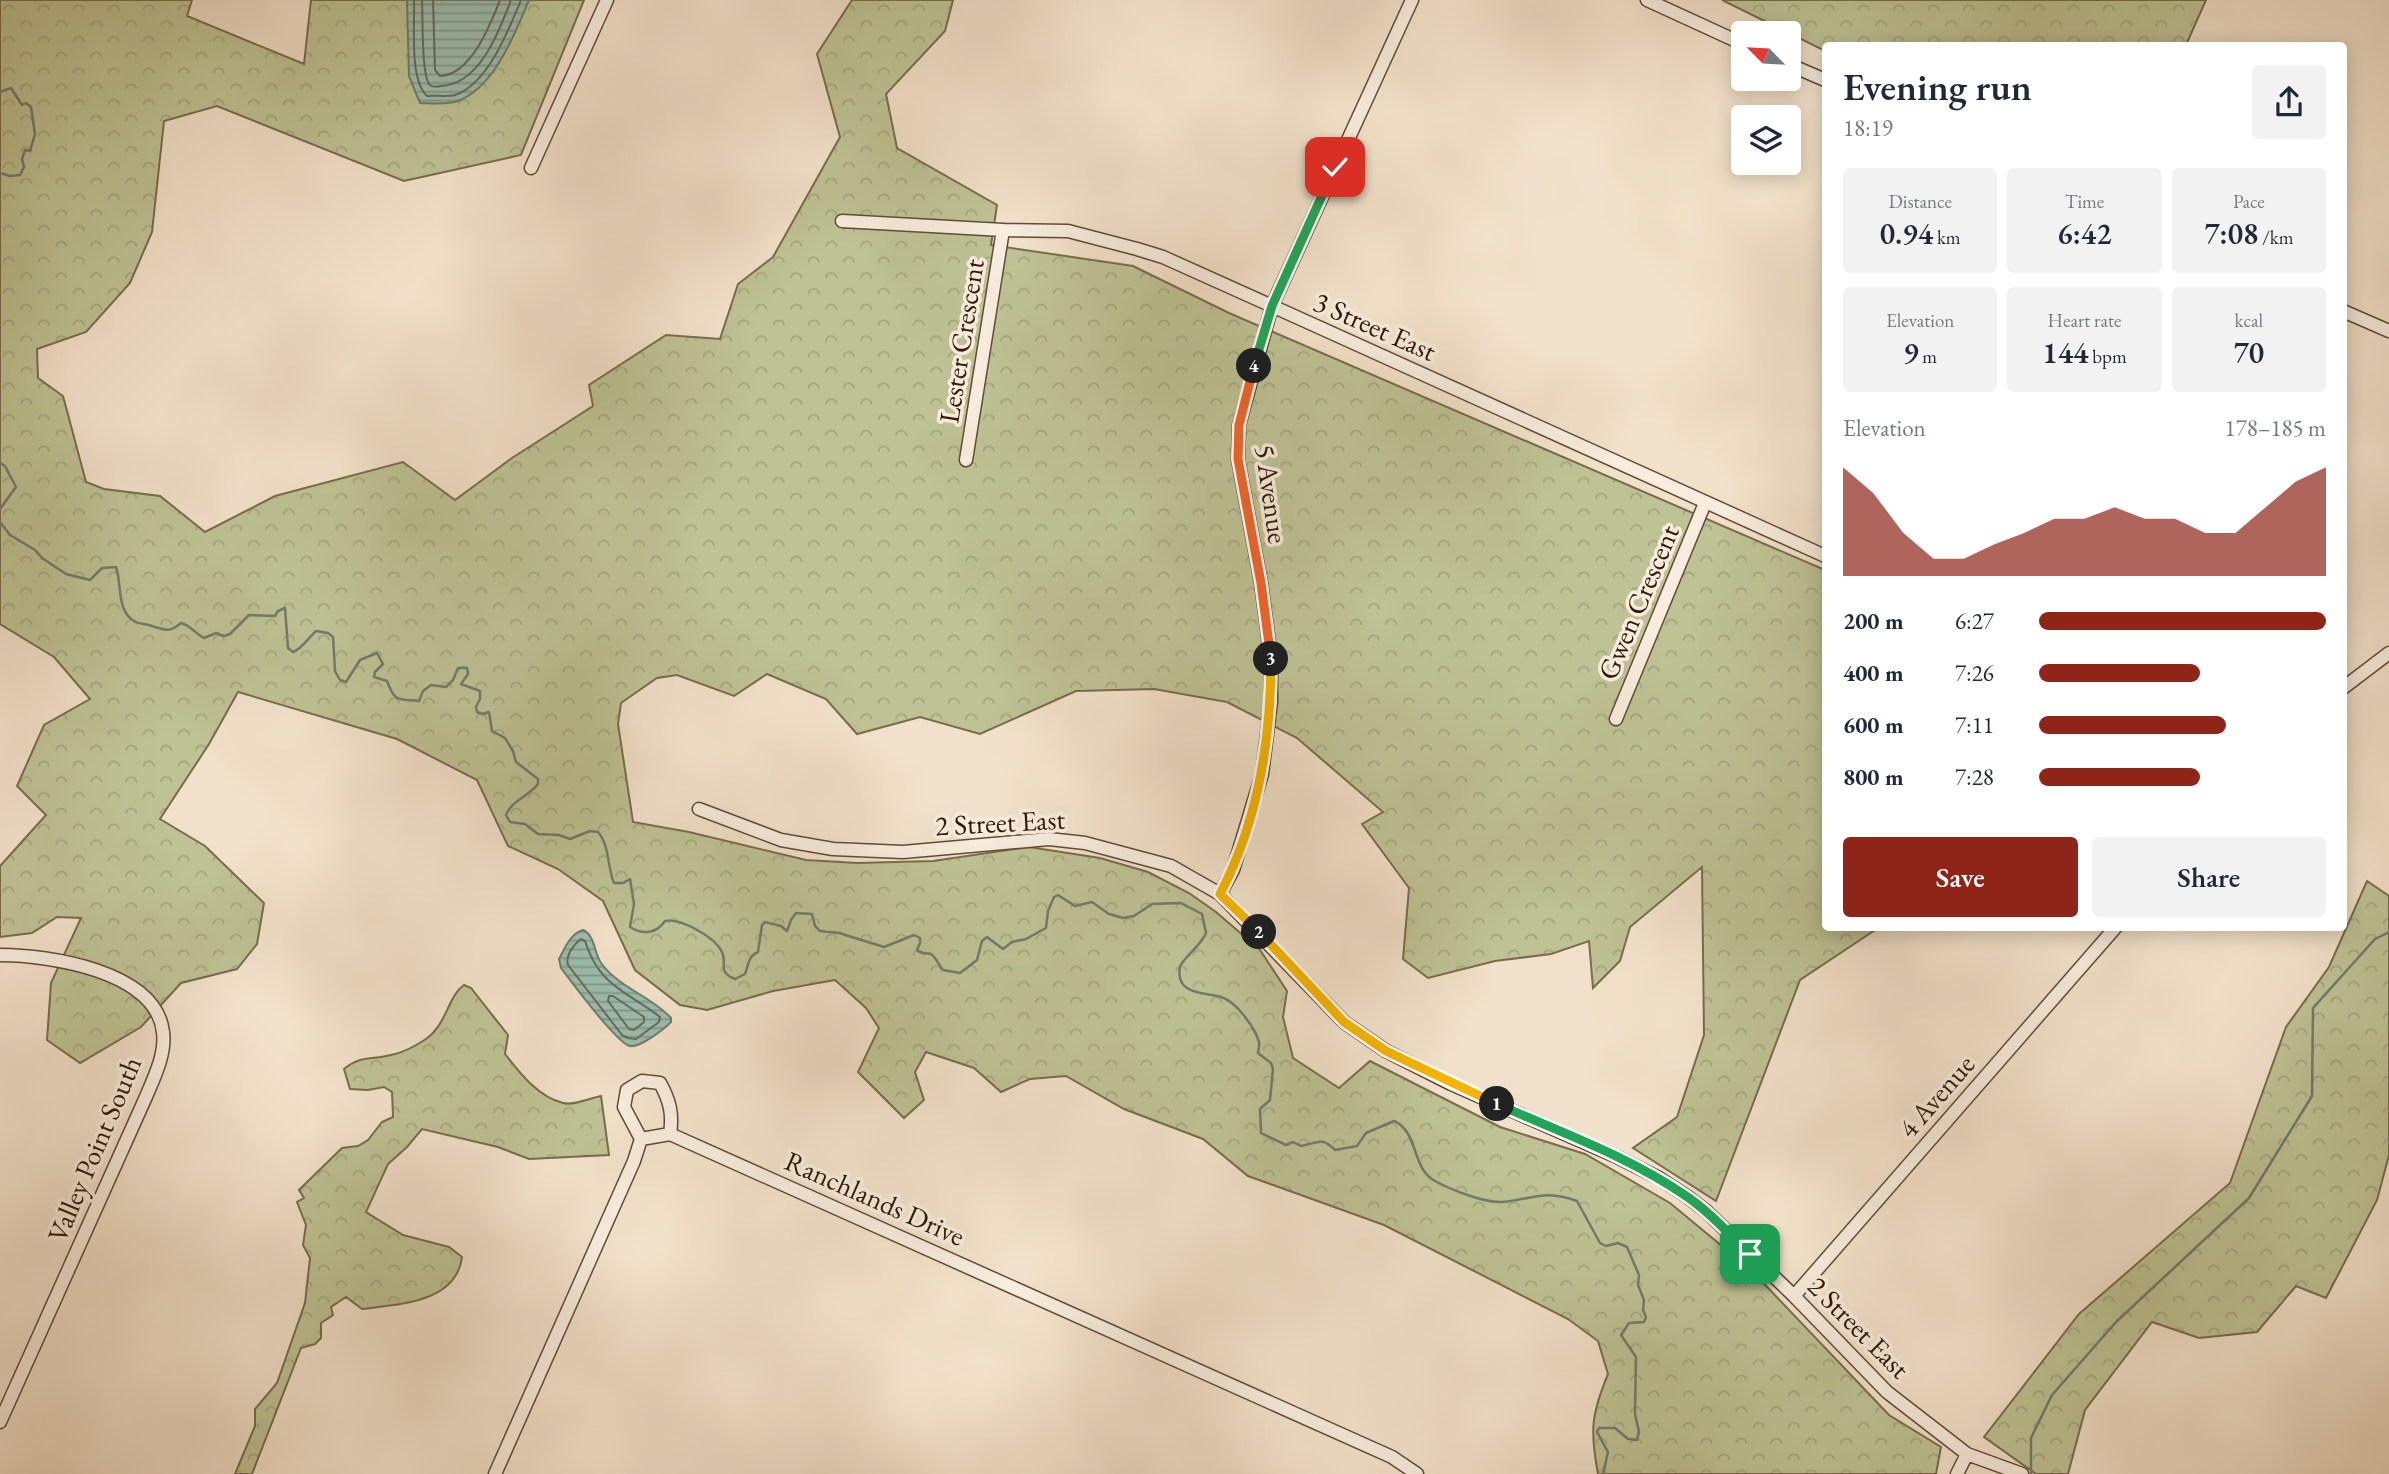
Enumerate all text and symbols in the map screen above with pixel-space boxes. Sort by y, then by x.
north arrow [1731,21,1801,91]
map controls [1731,21,1801,175]
text: Evening run [1843,62,2032,111]
button: share [2252,65,2326,139]
button: layers [1731,105,1801,175]
text: 18:19 [1843,113,1893,143]
pin [1305,137,1365,197]
icon: check [1316,148,1354,186]
text: Distance [1888,189,1952,214]
text: Time [2065,189,2104,214]
text: Pace [2233,189,2265,214]
text: 0.94 [1880,214,1933,253]
text: 6:42 [2057,214,2112,253]
text: 7:08 [2204,214,2258,253]
text: km [1933,225,1961,250]
text: /km [2258,225,2294,250]
street label: Lester Crescent [930,256,992,426]
street label: 3 Street East [1308,283,1442,369]
text: Elevation [1886,308,1954,333]
text: Heart rate [2048,308,2121,333]
text: kcal [2235,308,2263,333]
text: 9 [1903,333,1919,372]
text: 144 [2042,333,2088,372]
text: 70 [2233,333,2264,372]
text: m [1919,344,1937,369]
text: bpm [2088,344,2127,369]
pin: 4 [1236,348,1272,384]
text: 4 [1248,353,1259,378]
text: Elevation [1843,413,1926,443]
text: 178–185 m [2225,413,2326,443]
street label: 5 Avenue [1247,442,1297,546]
street label: Gwen Crescent [1589,519,1687,685]
text: 200 m [1843,606,1904,636]
text: 6:27 [1955,606,1994,636]
pin: 3 [1254,642,1288,676]
text: 3 [1265,646,1276,671]
text: 400 m [1843,658,1904,688]
text: 7:26 [1955,658,1994,688]
text: 600 m [1843,710,1904,740]
text: 7:11 [1955,710,1994,740]
text: 800 m [1843,762,1904,792]
text: 7:28 [1955,762,1994,792]
street label: 2 Street East [934,801,1066,843]
button: Save [1843,837,2078,917]
button: Share [2092,837,2326,917]
pin: 2 [1242,914,1276,950]
text: 2 [1253,919,1264,944]
street label: 4 Avenue [1890,1047,1982,1145]
street label: Valley Point South [39,1051,149,1247]
pin: 1 [1480,1086,1514,1122]
text: 1 [1491,1091,1502,1116]
street label: Ranchlands Drive [780,1142,971,1254]
pin [1720,1224,1780,1284]
icon: arrive [1731,1235,1769,1273]
street label: 2 Street East [1800,1268,1918,1386]

